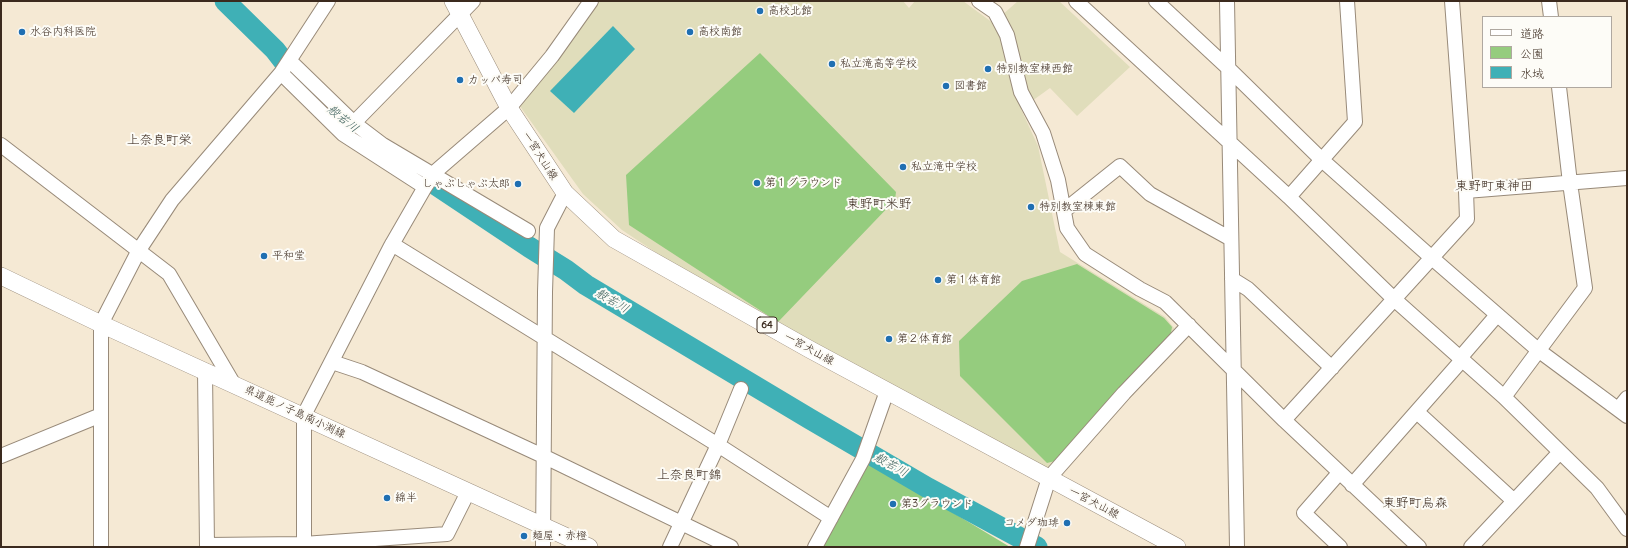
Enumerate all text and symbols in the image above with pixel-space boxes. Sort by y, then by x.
place label: 高校北館 [768,4,812,18]
marker: 高校北館 [755,6,765,16]
legend [1482,16,1612,88]
place label: 水谷内科医院 [30,25,96,39]
place label: 高校南館 [698,25,742,39]
text: 道路 [1520,26,1544,41]
marker: 水谷内科医院 [17,27,27,37]
marker: 高校南館 [685,27,695,37]
text: 公園 [1520,46,1544,61]
place label: 私立滝高等学校 [840,57,917,71]
marker: 私立滝高等学校 [827,59,837,69]
place label: 特別教室棟西館 [996,62,1073,76]
marker: 特別教室棟西館 [983,64,993,74]
text: 水域 [1520,66,1544,81]
place label: カッパ寿司 [468,73,523,87]
marker: カッパ寿司 [455,75,465,85]
place label: 図書館 [954,79,987,93]
marker: 図書館 [941,81,951,91]
water label: 般若川 [324,102,362,136]
street label: 一宮犬山線 [519,129,561,183]
district label: 上奈良町栄 [127,132,191,148]
place label: 私立滝中学校 [911,160,977,174]
marker: 私立滝中学校 [898,162,908,172]
place label: 第１グラウンド [765,176,842,190]
place label: しゃぶしゃぶ太郎 [422,177,510,191]
marker: 第１グラウンド [752,178,762,188]
district label: 東野町東神田 [1455,178,1533,194]
marker: しゃぶしゃぶ太郎 [513,179,523,189]
district label: 東野町米野 [847,196,911,212]
place label: 特別教室棟東館 [1039,200,1116,214]
marker: 特別教室棟東館 [1026,202,1036,212]
place label: 平和堂 [272,249,305,263]
marker: 平和堂 [259,251,269,261]
place label: 第１体育館 [946,273,1001,287]
marker: 第１体育館 [933,275,943,285]
water label: 般若川 [593,286,631,316]
road number: 64 [757,317,777,333]
street label: 一宮犬山線 [782,330,836,368]
place label: 第２体育館 [897,332,952,346]
marker: 第２体育館 [884,334,894,344]
street label: 県道鹿ノ子島南小渕線 [242,383,348,441]
water label: 般若川 [872,450,910,480]
district label: 上奈良町錦 [657,467,721,483]
street label: 一宮犬山線 [1067,484,1121,522]
place label: 綿半 [395,491,417,505]
marker: 綿半 [382,493,392,503]
district label: 東野町烏森 [1383,495,1447,511]
place label: 第3グラウンド [901,497,973,511]
marker: 第3グラウンド [888,499,898,509]
place label: コメダ珈琲 [1004,516,1059,530]
marker: コメダ珈琲 [1062,518,1072,528]
place label: 麺屋・赤橙 [532,529,587,543]
marker: 麺屋・赤橙 [519,531,529,541]

